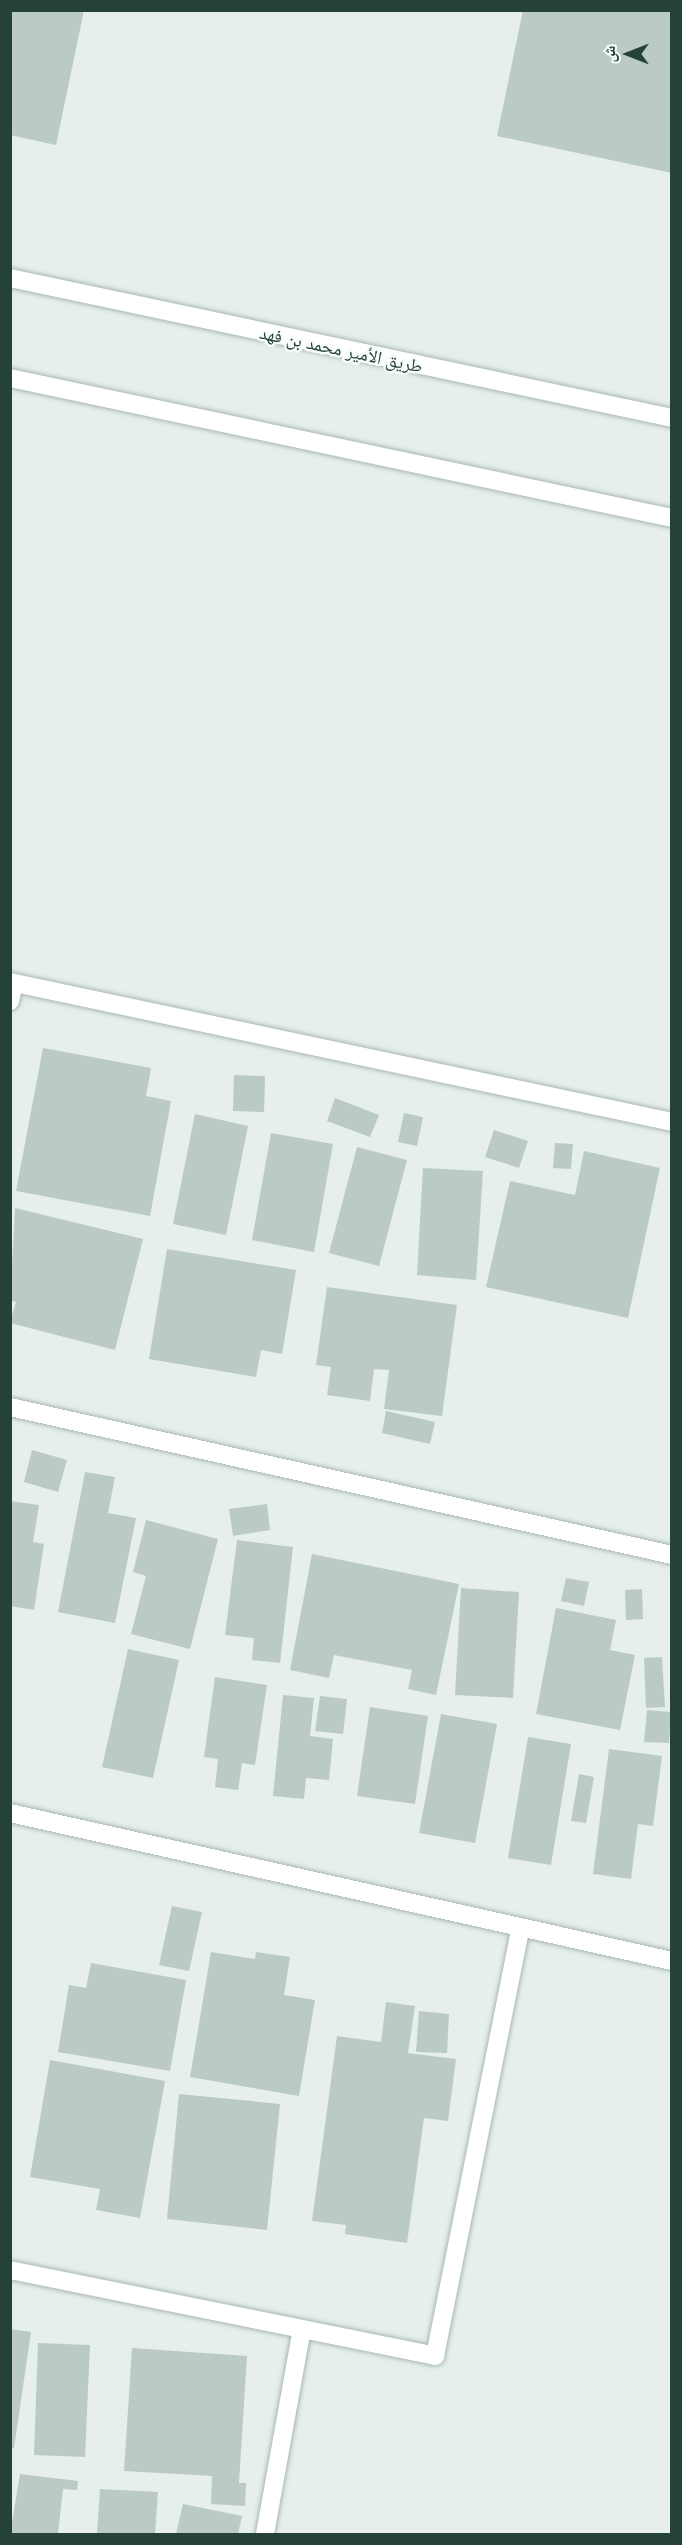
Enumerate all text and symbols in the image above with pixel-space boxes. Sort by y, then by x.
north arrow [598,24,658,84]
text: ش [598,46,621,63]
street label: طريق الأمير محمد بن فهد [257,322,425,378]

